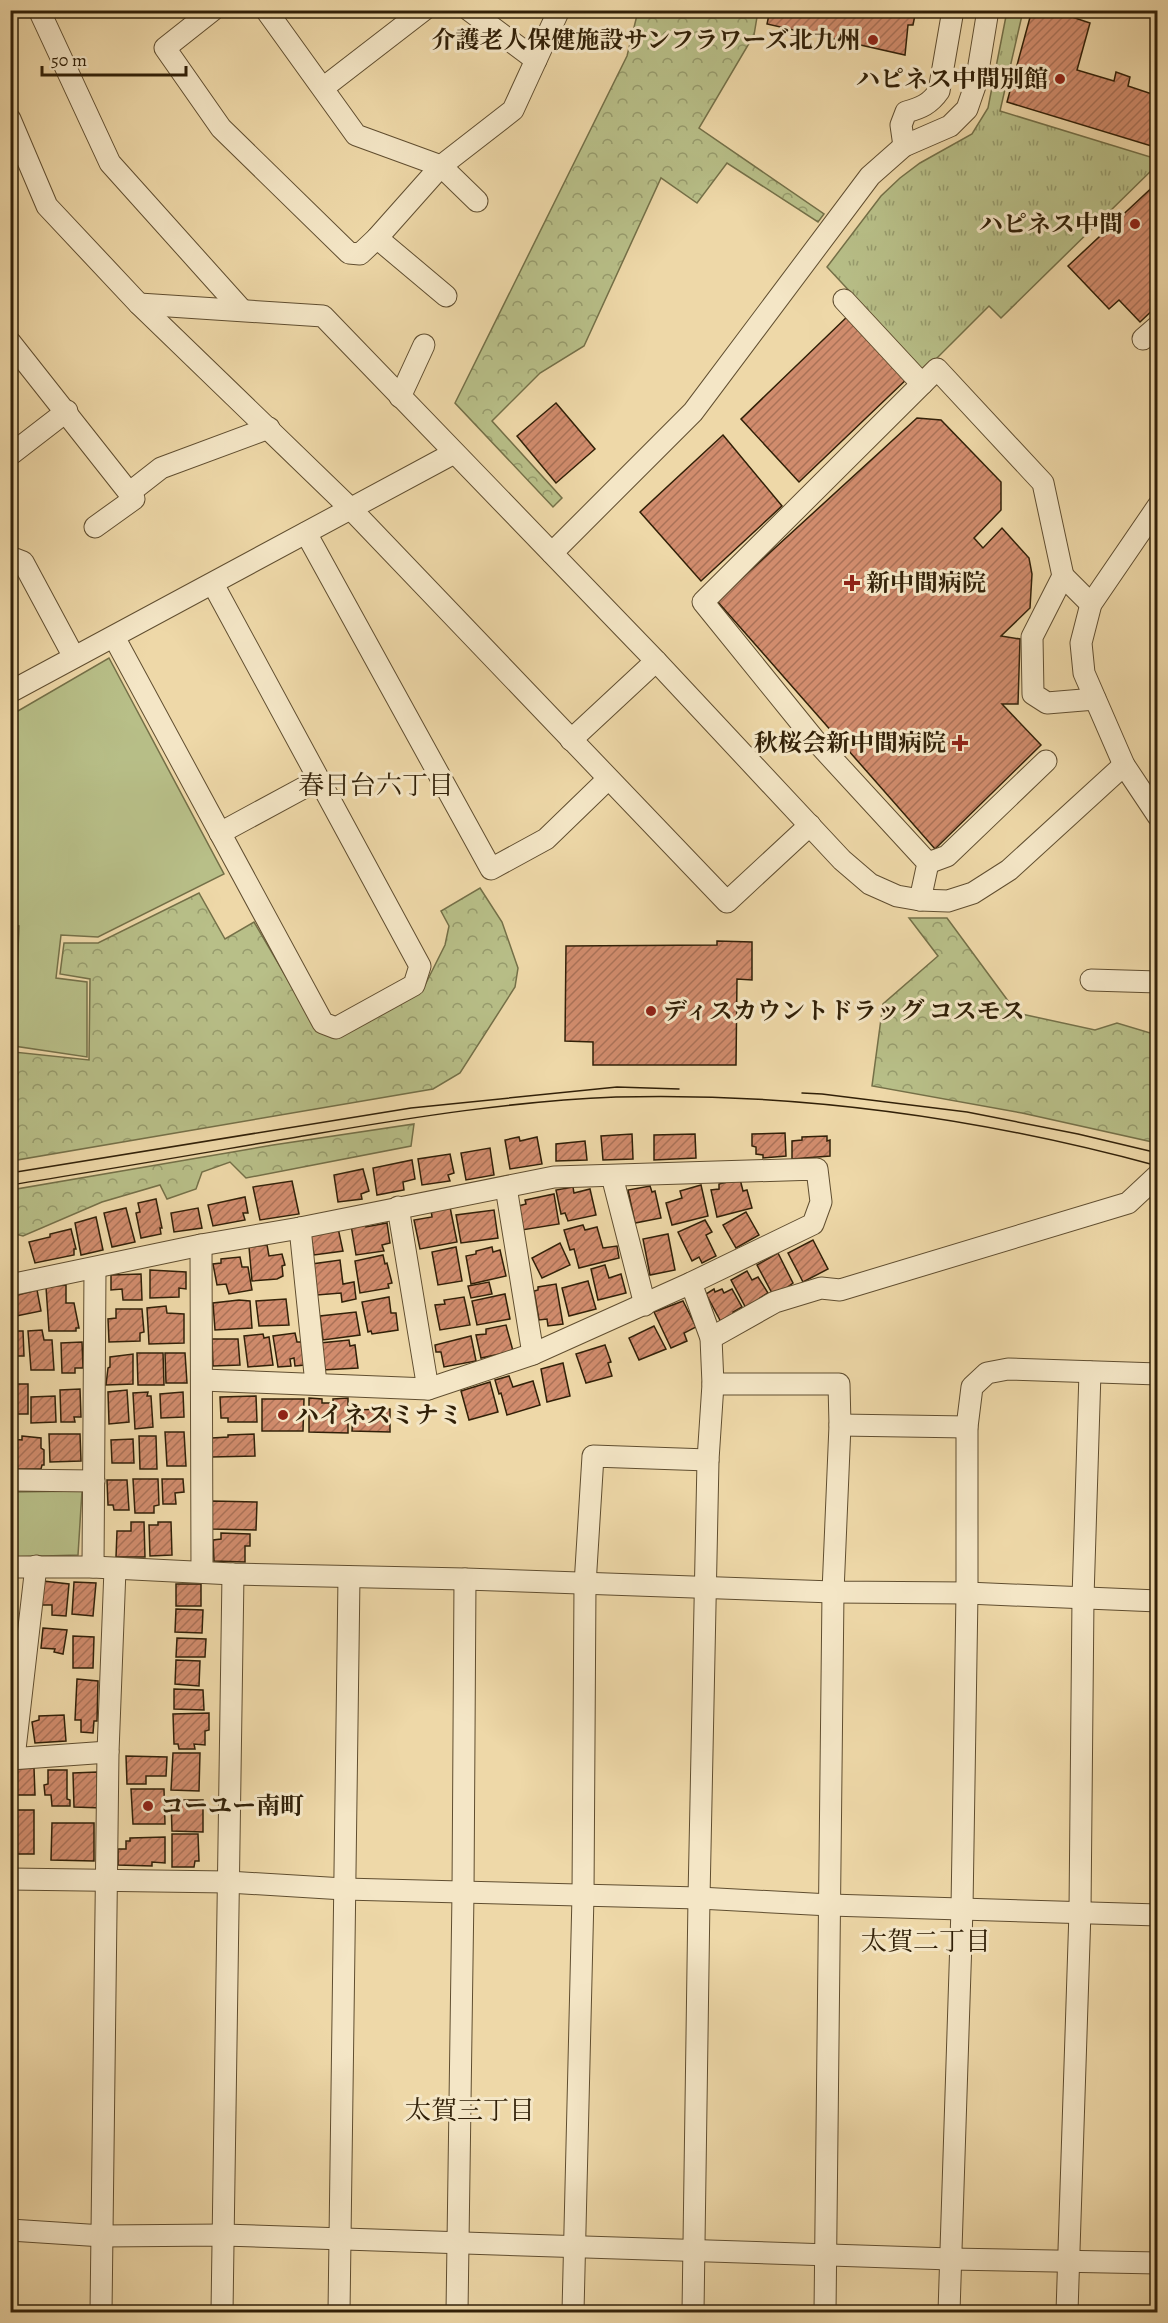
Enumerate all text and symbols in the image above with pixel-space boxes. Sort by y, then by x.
place label: 介護老人保健施設サンフラワーズ北九州 [431,24,861,56]
marker: 介護老人保健施設サンフラワーズ北九州 [866,33,880,47]
scale bar [42,39,186,77]
text: 50 m [51,48,87,72]
place label: ハピネス中間別館 [856,63,1048,95]
marker: ハピネス中間別館 [1053,72,1067,86]
place label: ハピネス中間 [979,208,1123,240]
marker: ハピネス中間 [1128,217,1142,231]
place label: 新中間病院 [866,567,986,599]
marker: 新中間病院 [843,574,861,592]
place label: 秋桜会新中間病院 [754,727,946,759]
marker: 秋桜会新中間病院 [951,734,969,752]
district label: 春日台六丁目 [298,768,454,803]
place label: ディスカウントドラッグ コスモス [663,995,1025,1027]
marker: ディスカウントドラッグ コスモス [644,1004,658,1018]
place label: ハイネスミナミ [295,1399,463,1431]
marker: ハイネスミナミ [276,1408,290,1422]
place label: コーユー南町 [160,1790,304,1822]
marker: コーユー南町 [141,1799,155,1813]
district label: 太賀二丁目 [861,1924,991,1959]
district label: 太賀三丁目 [405,2093,535,2128]

